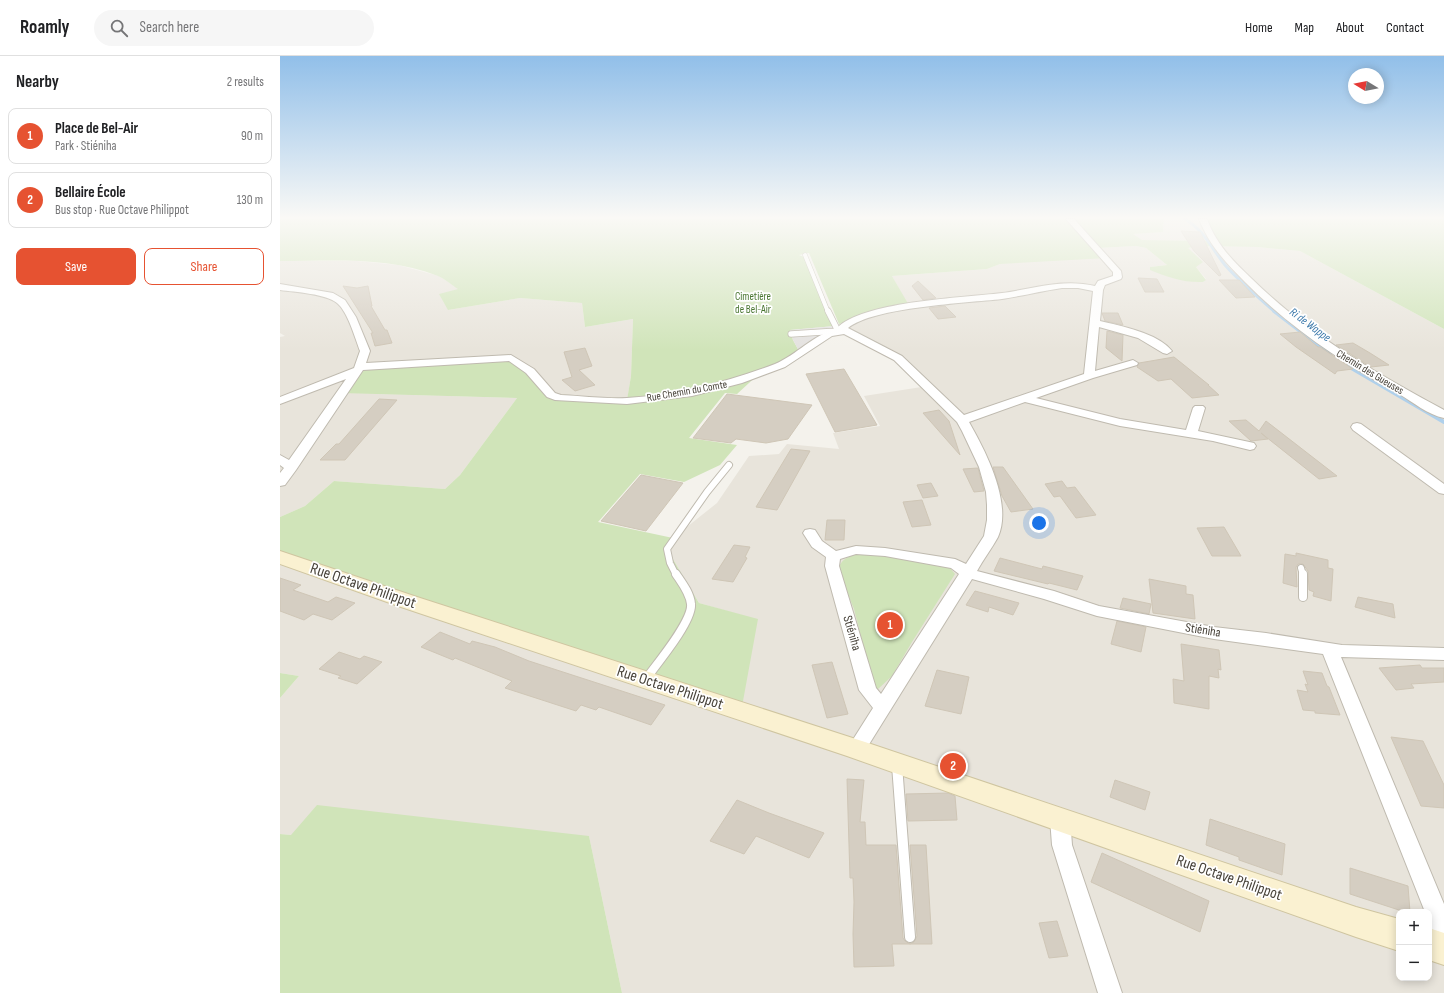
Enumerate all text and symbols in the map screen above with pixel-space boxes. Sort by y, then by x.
search box [94,10,374,46]
text: Roamly [20,16,70,39]
icon: search [108,17,130,39]
text: Search here [140,18,199,37]
text: Home [1245,19,1273,36]
text: Map [1295,19,1314,36]
text: About [1336,19,1364,36]
text: Contact [1386,19,1424,36]
north arrow [1348,68,1384,104]
text: Nearby [16,72,59,92]
text: 2 results [227,74,264,90]
text: Place de Bel-Air [55,119,138,138]
text: 1 [27,128,33,144]
text: 90 m [241,128,263,144]
text: Park · Stiéniha [55,138,116,154]
text: Bellaire École [55,183,126,202]
text: 2 [27,192,33,208]
text: 130 m [237,192,263,208]
text: Bus stop · Rue Octave Philippot [55,202,189,218]
button: Save [16,248,136,285]
button: Share [144,248,264,285]
park label: Cimetière de Bel-Air [735,290,771,316]
water label: Ri de Wappe [1286,305,1334,346]
street label: Chemin des Gueuses [1334,347,1406,397]
street label: Rue Chemin du Comte [646,378,728,404]
your location [1029,513,1049,533]
street label: Rue Octave Philippot [308,559,419,613]
pin: 1 [877,610,903,640]
street label: Stiéniha [839,614,865,652]
street label: Stiéniha [1184,619,1222,641]
street label: Rue Octave Philippot [614,662,726,714]
pin: 2 [940,751,966,781]
street label: Rue Octave Philippot [1174,851,1285,905]
map controls [1396,909,1432,981]
button: + [1396,909,1432,945]
button: − [1396,945,1432,981]

